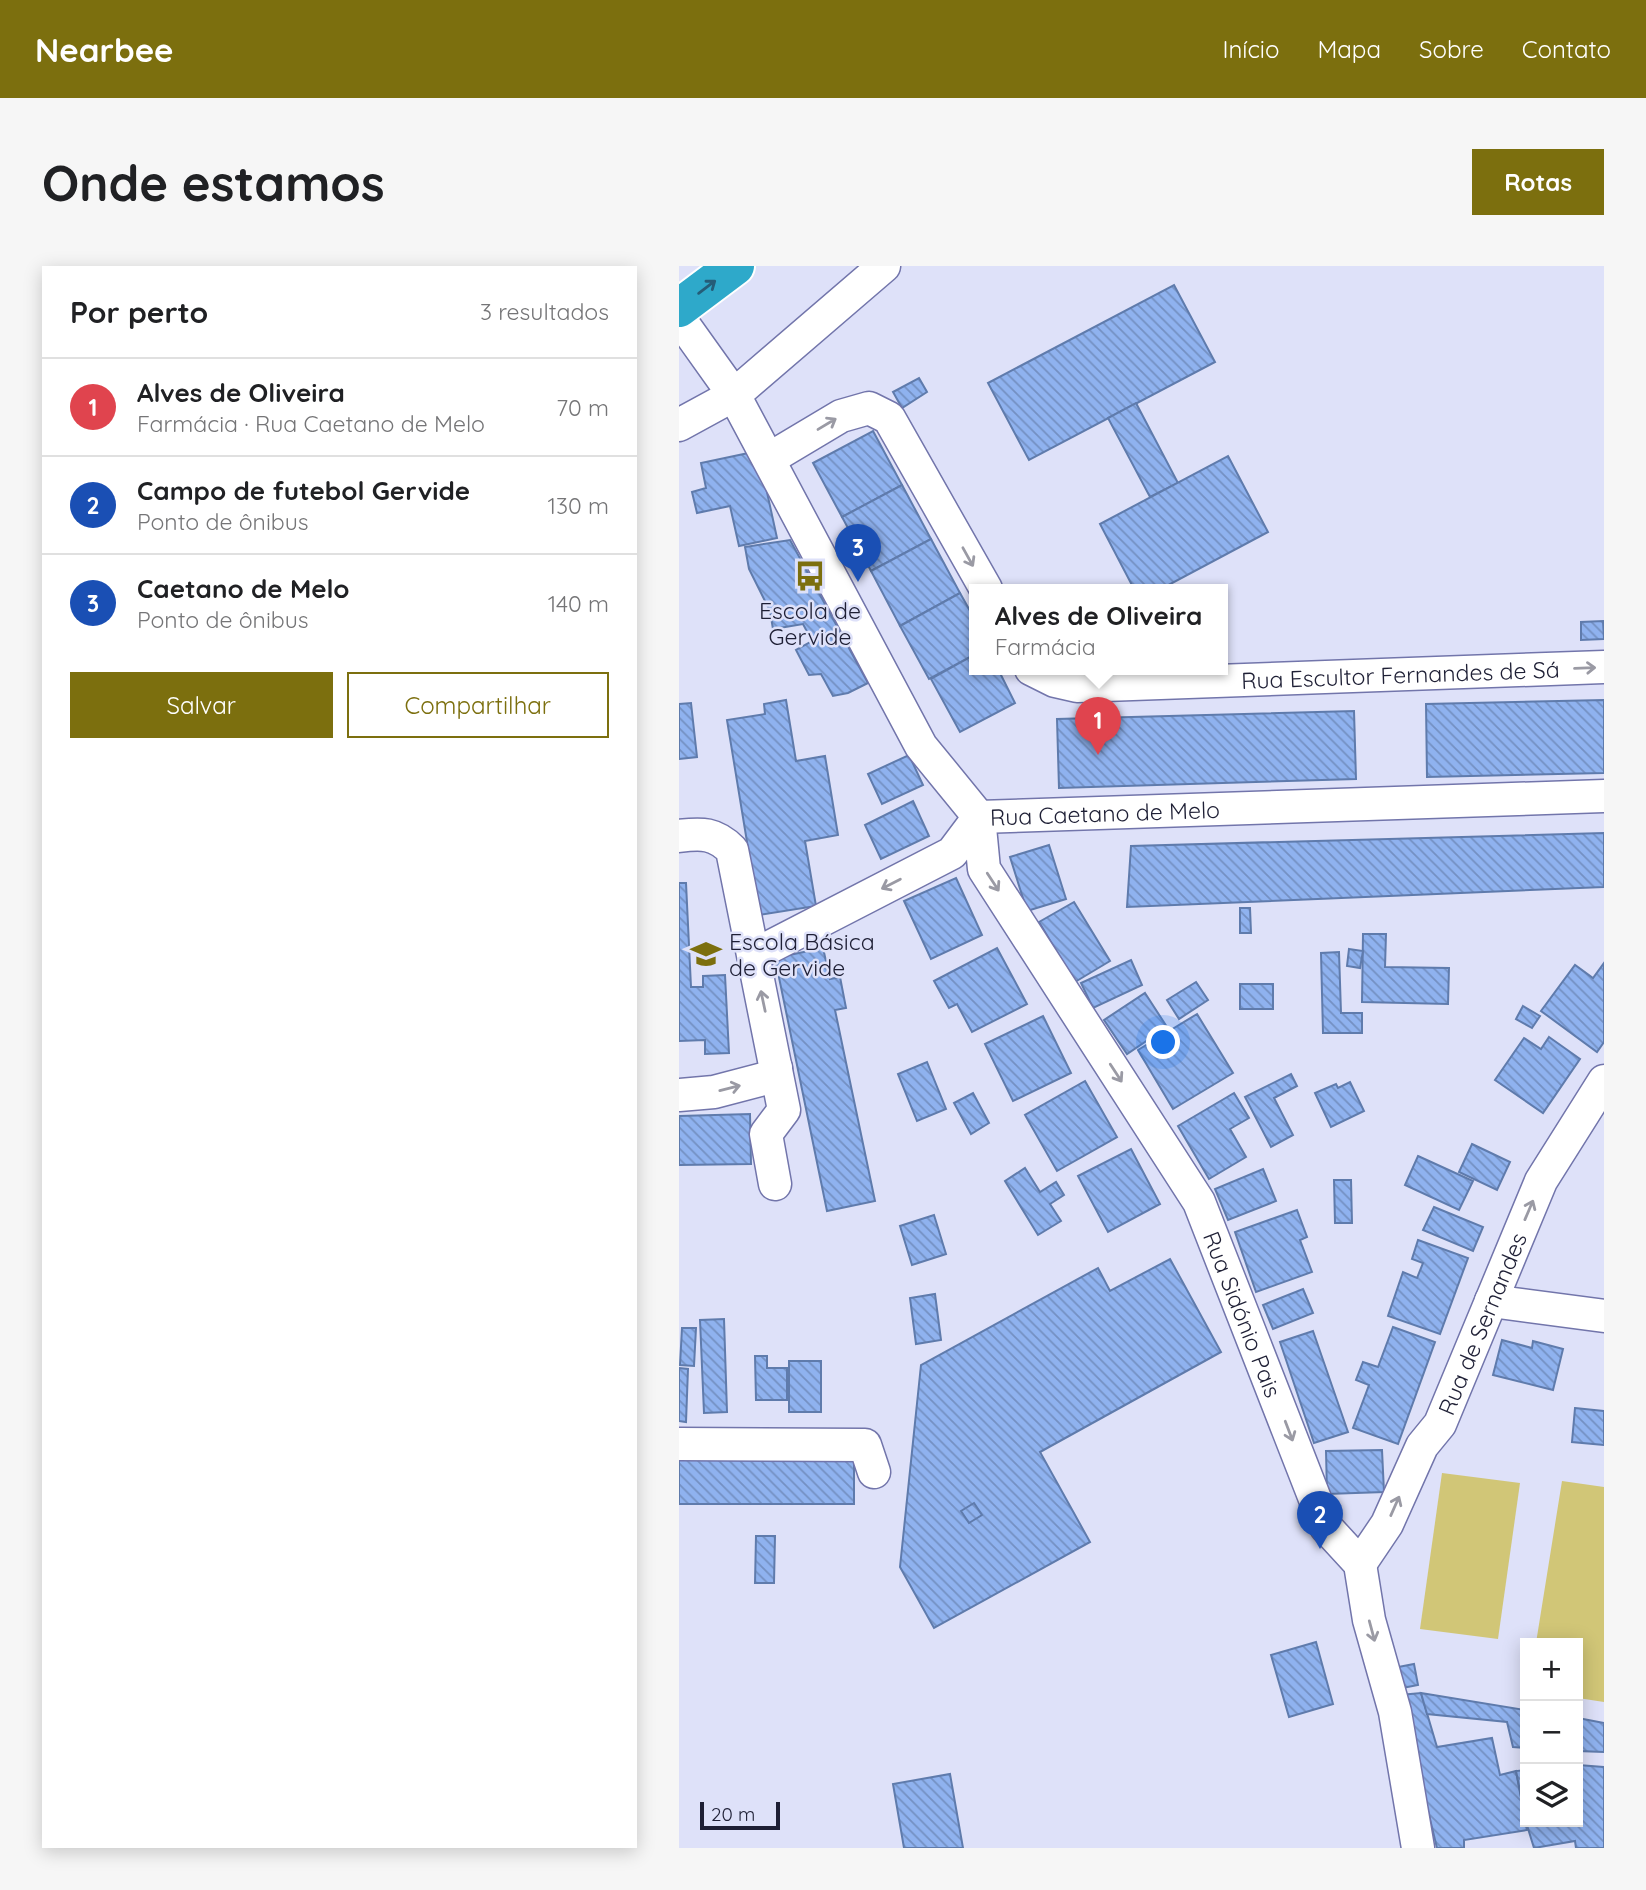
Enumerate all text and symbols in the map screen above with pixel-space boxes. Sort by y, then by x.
text: Nearbee [35,29,174,70]
text: Início [1222,34,1279,64]
text: Mapa [1317,34,1381,64]
text: Sobre [1419,34,1484,64]
text: Contato [1522,34,1611,64]
button: Rotas [1472,149,1604,215]
text: Onde estamos [42,152,385,213]
one-way arrow [697,280,715,295]
text: Por perto [70,293,208,331]
text: 3 resultados [480,297,609,326]
text: Alves de Oliveira [137,376,345,409]
text: 1 [89,393,97,422]
text: 70 m [556,393,609,422]
text: Farmácia · Rua Caetano de Melo [137,409,485,438]
one-way arrow [817,417,837,431]
text: Campo de futebol Gervide [137,474,470,507]
text: 2 [86,491,100,520]
text: 130 m [547,491,609,520]
text: Ponto de ônibus [137,507,309,536]
pin: 3 [835,524,881,582]
one-way arrow [961,547,975,567]
bus stop icon: Escola de Gervide [793,559,827,593]
text: Caetano de Melo [137,572,350,605]
popup [969,584,1228,675]
text: 3 [87,589,99,618]
text: 140 m [548,589,609,618]
place label: Escola de Gervide [759,596,861,651]
text: Alves de Oliveira [995,599,1202,632]
text: Ponto de ônibus [137,605,309,634]
text: Farmácia [995,632,1096,661]
street label: Rua Escultor Fernandes de Sá [1241,654,1560,695]
one-way arrow [1573,662,1596,675]
button: Salvar [70,672,333,738]
button: Compartilhar [347,672,609,738]
pin: 1 [1075,697,1121,755]
street label: Rua Caetano de Melo [990,794,1220,831]
one-way arrow [986,872,1000,891]
one-way arrow [882,877,902,891]
place label: Escola Básica de Gervide [729,927,875,982]
school or university icon: Escola Básica de Gervide [689,937,723,971]
one-way arrow [756,990,770,1013]
your location [1146,1025,1180,1059]
one-way arrow [1110,1063,1124,1083]
one-way arrow [719,1081,741,1094]
one-way arrow [1523,1200,1536,1222]
street label: Rua Sidónio Pais [1197,1227,1288,1401]
street label: Rua de Sernandes [1431,1228,1533,1419]
one-way arrow [1283,1420,1296,1441]
pin: 2 [1297,1491,1343,1549]
one-way arrow [1389,1496,1402,1517]
one-way arrow [1366,1619,1379,1642]
map controls [1520,1638,1583,1827]
button: + [1520,1638,1583,1701]
button: − [1520,1701,1583,1764]
button: layers [1520,1764,1583,1827]
scale bar [700,1799,781,1831]
text: 20 m [711,1802,755,1826]

